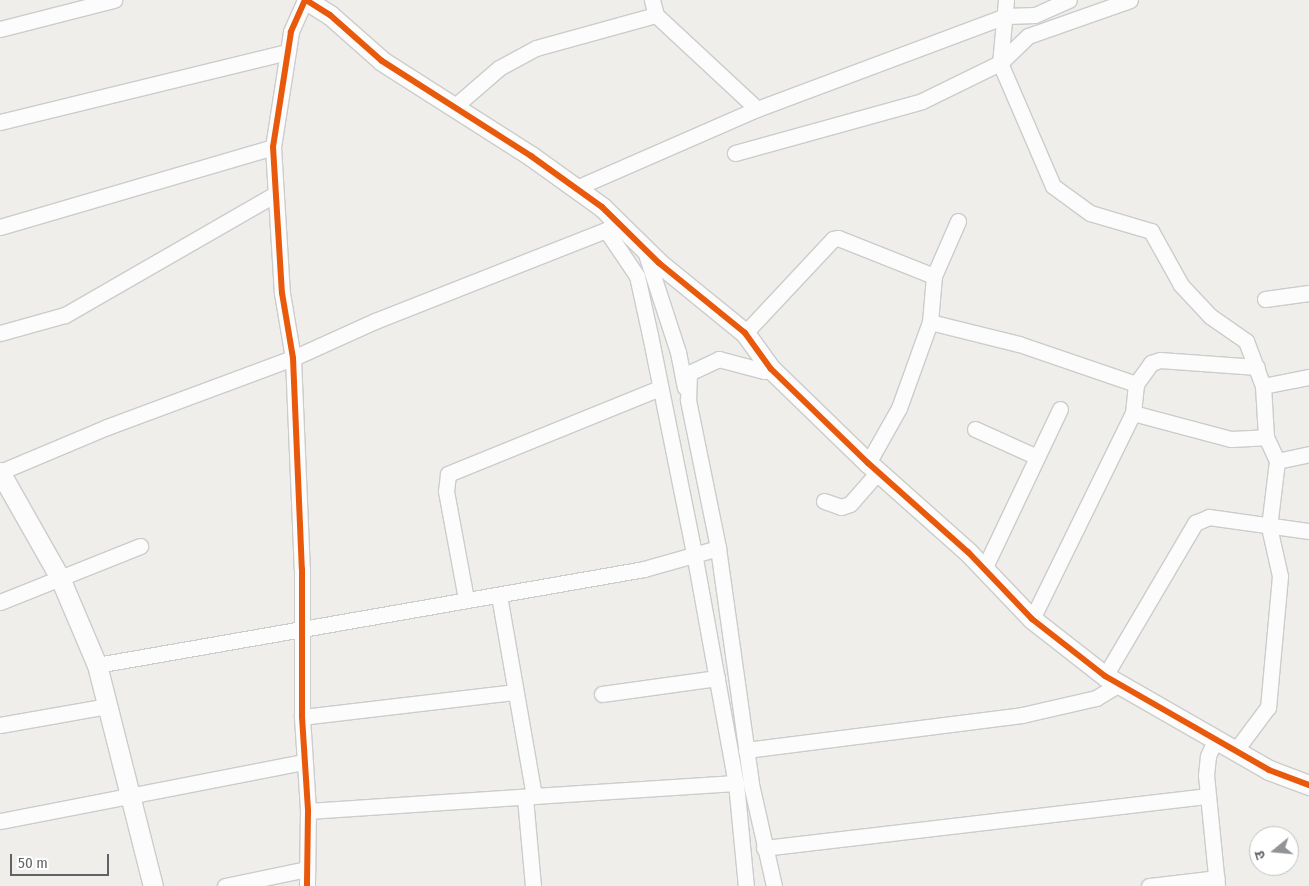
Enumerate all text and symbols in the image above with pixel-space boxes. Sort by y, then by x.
north arrow [1249,826,1299,876]
scale bar [12,844,111,876]
text: उ [1251,849,1269,862]
text: 50 m [18,854,48,872]

